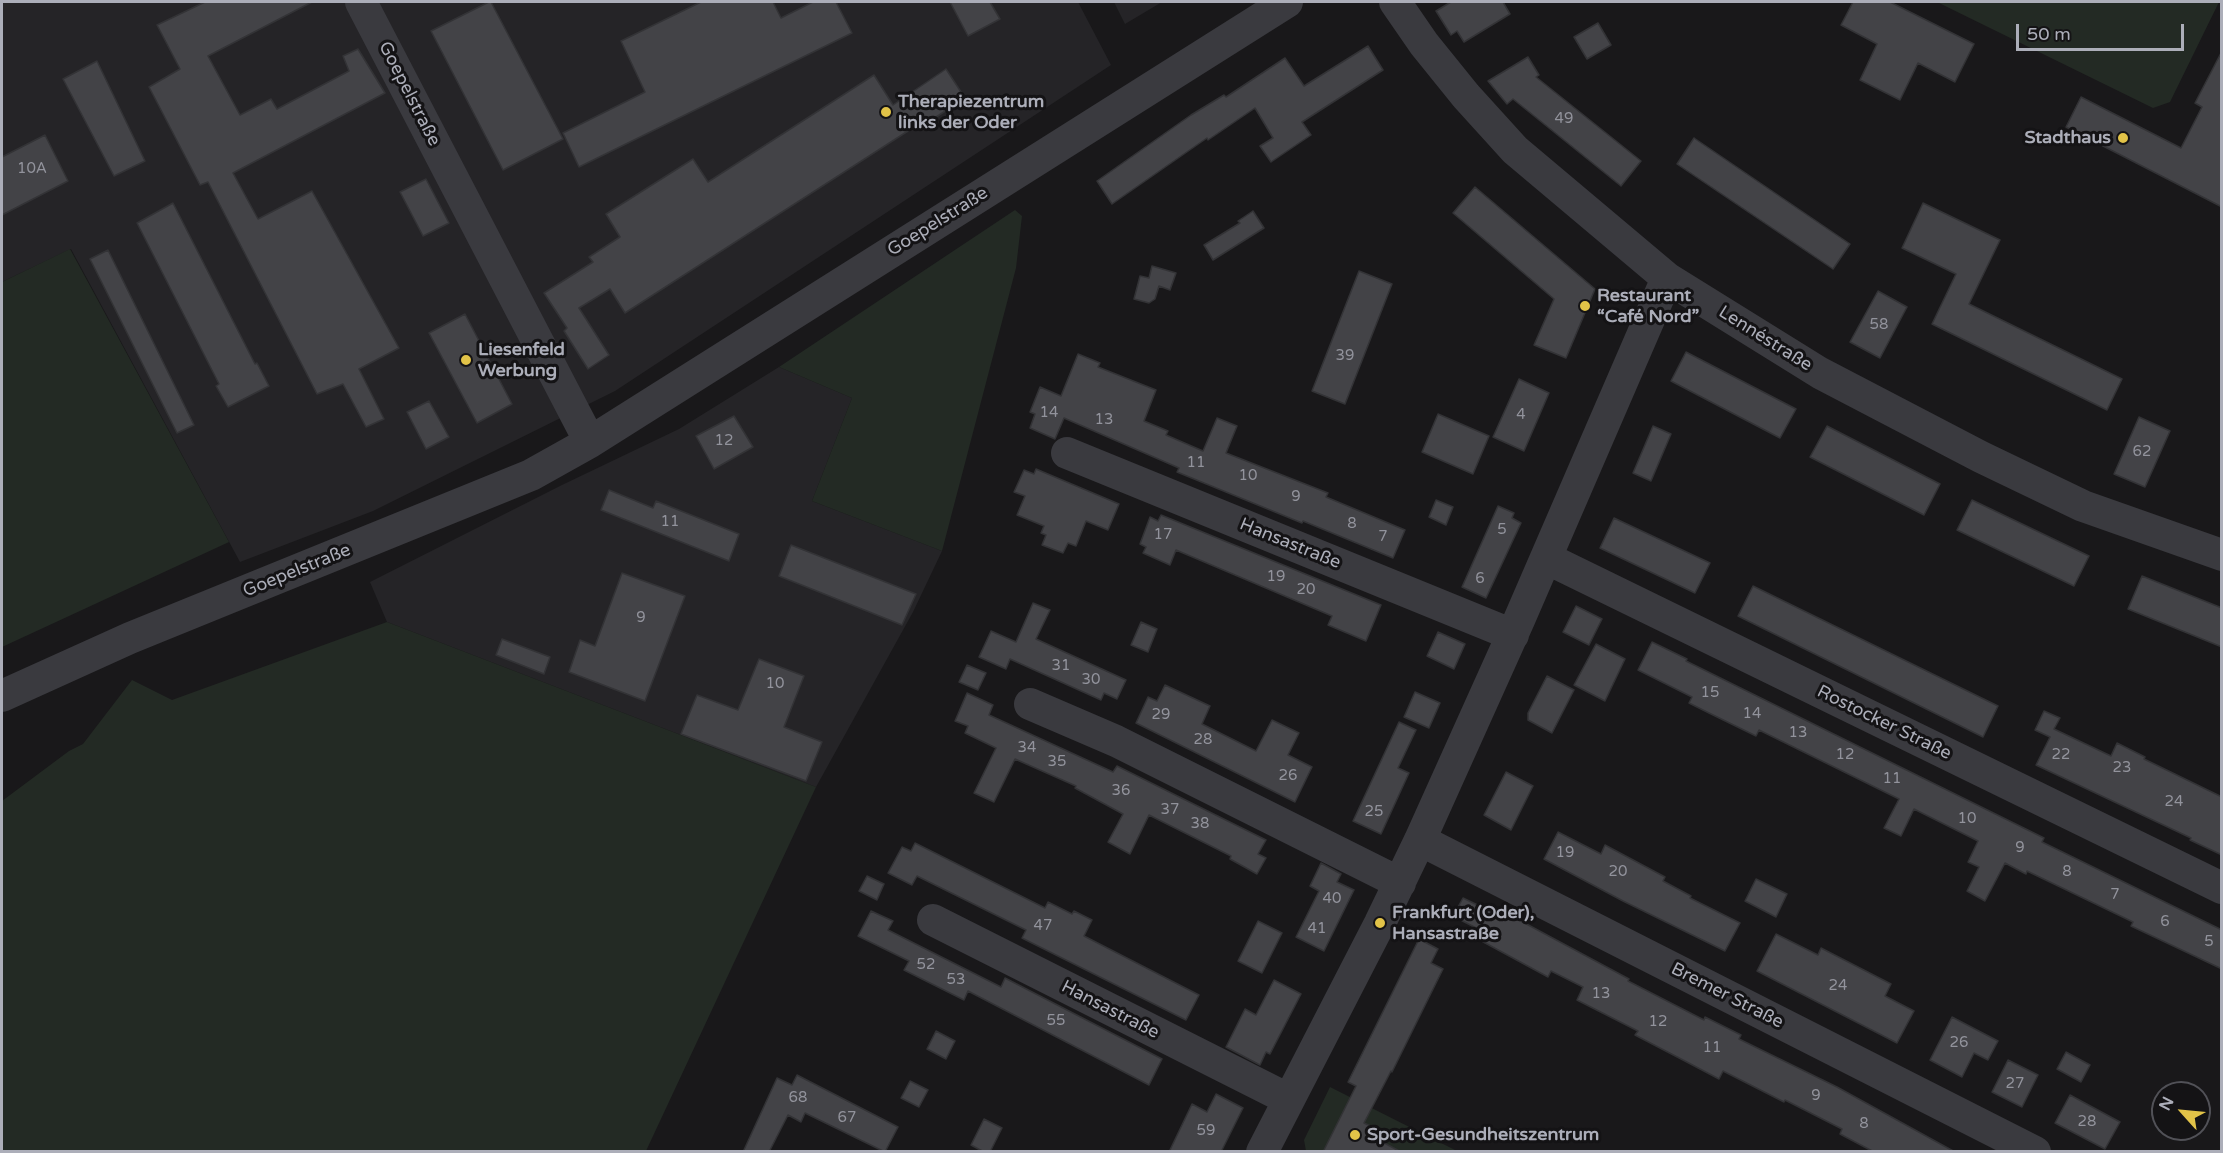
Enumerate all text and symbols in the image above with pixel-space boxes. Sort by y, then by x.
scale bar [2019,12,2187,50]
text: 50 m [2027,23,2071,45]
street label: Goepelstraße [373,38,445,150]
place label: Therapiezentrum links der Oder [898,91,1044,134]
marker: Therapiezentrum links der Oder [879,105,893,119]
house number: 49 [1555,110,1573,128]
place label: Stadthaus [2024,127,2111,149]
marker: Stadthaus [2116,131,2130,145]
house number: 10A [17,160,47,178]
street label: Goepelstraße [884,183,992,261]
place label: Restaurant “Café Nord” [1597,285,1699,328]
marker: Restaurant “Café Nord” [1578,299,1592,313]
street label: Lennéstraße [1714,302,1816,376]
house number: 58 [1870,316,1888,334]
place label: Liesenfeld Werbung [478,339,565,382]
house number: 39 [1336,347,1354,365]
marker: Liesenfeld Werbung [459,353,473,367]
house number: 14 [1040,404,1058,422]
house number: 4 [1516,406,1526,424]
house number: 13 [1095,411,1113,429]
house number: 12 [715,432,733,450]
house number: 62 [2133,443,2151,461]
house number: 11 [1187,454,1205,472]
house number: 10 [1239,467,1257,485]
house number: 9 [1291,488,1301,506]
house number: 11 [661,513,679,531]
street label: Hansastraße [1236,514,1344,574]
house number: 8 [1347,515,1357,533]
house number: 5 [1497,521,1507,539]
house number: 17 [1154,526,1172,544]
house number: 7 [1378,528,1388,546]
street label: Goepelstraße [240,540,354,602]
house number: 19 [1267,568,1285,586]
house number: 6 [1475,570,1485,588]
house number: 20 [1297,581,1315,599]
house number: 9 [636,609,646,627]
house number: 31 [1052,657,1070,675]
house number: 30 [1082,671,1100,689]
house number: 10 [766,675,784,693]
street label: Rostocker Straße [1813,681,1955,765]
house number: 15 [1701,684,1719,702]
house number: 14 [1743,705,1761,723]
house number: 29 [1152,706,1170,724]
house number: 13 [1789,724,1807,742]
house number: 28 [1194,731,1212,749]
house number: 34 [1018,739,1036,757]
house number: 12 [1836,746,1854,764]
house number: 22 [2052,746,2070,764]
house number: 35 [1048,753,1066,771]
house number: 23 [2113,759,2131,777]
house number: 26 [1279,767,1297,785]
house number: 11 [1883,770,1901,788]
house number: 36 [1112,782,1130,800]
house number: 24 [2165,793,2183,811]
house number: 37 [1161,801,1179,819]
house number: 25 [1365,803,1383,821]
house number: 10 [1958,810,1976,828]
house number: 38 [1191,815,1209,833]
house number: 9 [2015,839,2025,857]
house number: 19 [1556,844,1574,862]
house number: 20 [1609,863,1627,881]
house number: 8 [2062,863,2072,881]
house number: 7 [2110,886,2120,904]
house number: 40 [1323,890,1341,908]
place label: Frankfurt (Oder), Hansastraße [1392,902,1534,944]
house number: 6 [2160,913,2170,931]
marker: Frankfurt (Oder), Hansastraße [1373,916,1387,930]
house number: 47 [1034,917,1052,935]
house number: 41 [1308,920,1326,938]
house number: 5 [2204,933,2214,951]
house number: 52 [917,956,935,974]
street label: Bremer Straße [1667,958,1787,1034]
house number: 53 [947,971,965,989]
street label: Hansastraße [1057,976,1163,1044]
house number: 24 [1829,977,1847,995]
house number: 13 [1592,985,1610,1003]
house number: 55 [1047,1012,1065,1030]
house number: 12 [1649,1013,1667,1031]
house number: 26 [1950,1034,1968,1052]
house number: 11 [1703,1039,1721,1057]
house number: 27 [2006,1075,2024,1093]
north arrow [2151,1081,2211,1141]
house number: 9 [1811,1087,1821,1105]
house number: 68 [789,1089,807,1107]
text: N [2155,1093,2179,1114]
house number: 67 [838,1109,856,1127]
house number: 28 [2078,1113,2096,1131]
house number: 8 [1859,1115,1869,1133]
house number: 59 [1197,1122,1215,1140]
place label: Sport-Gesundheitszentrum [1367,1124,1599,1146]
marker: Sport-Gesundheitszentrum [1348,1128,1362,1142]

